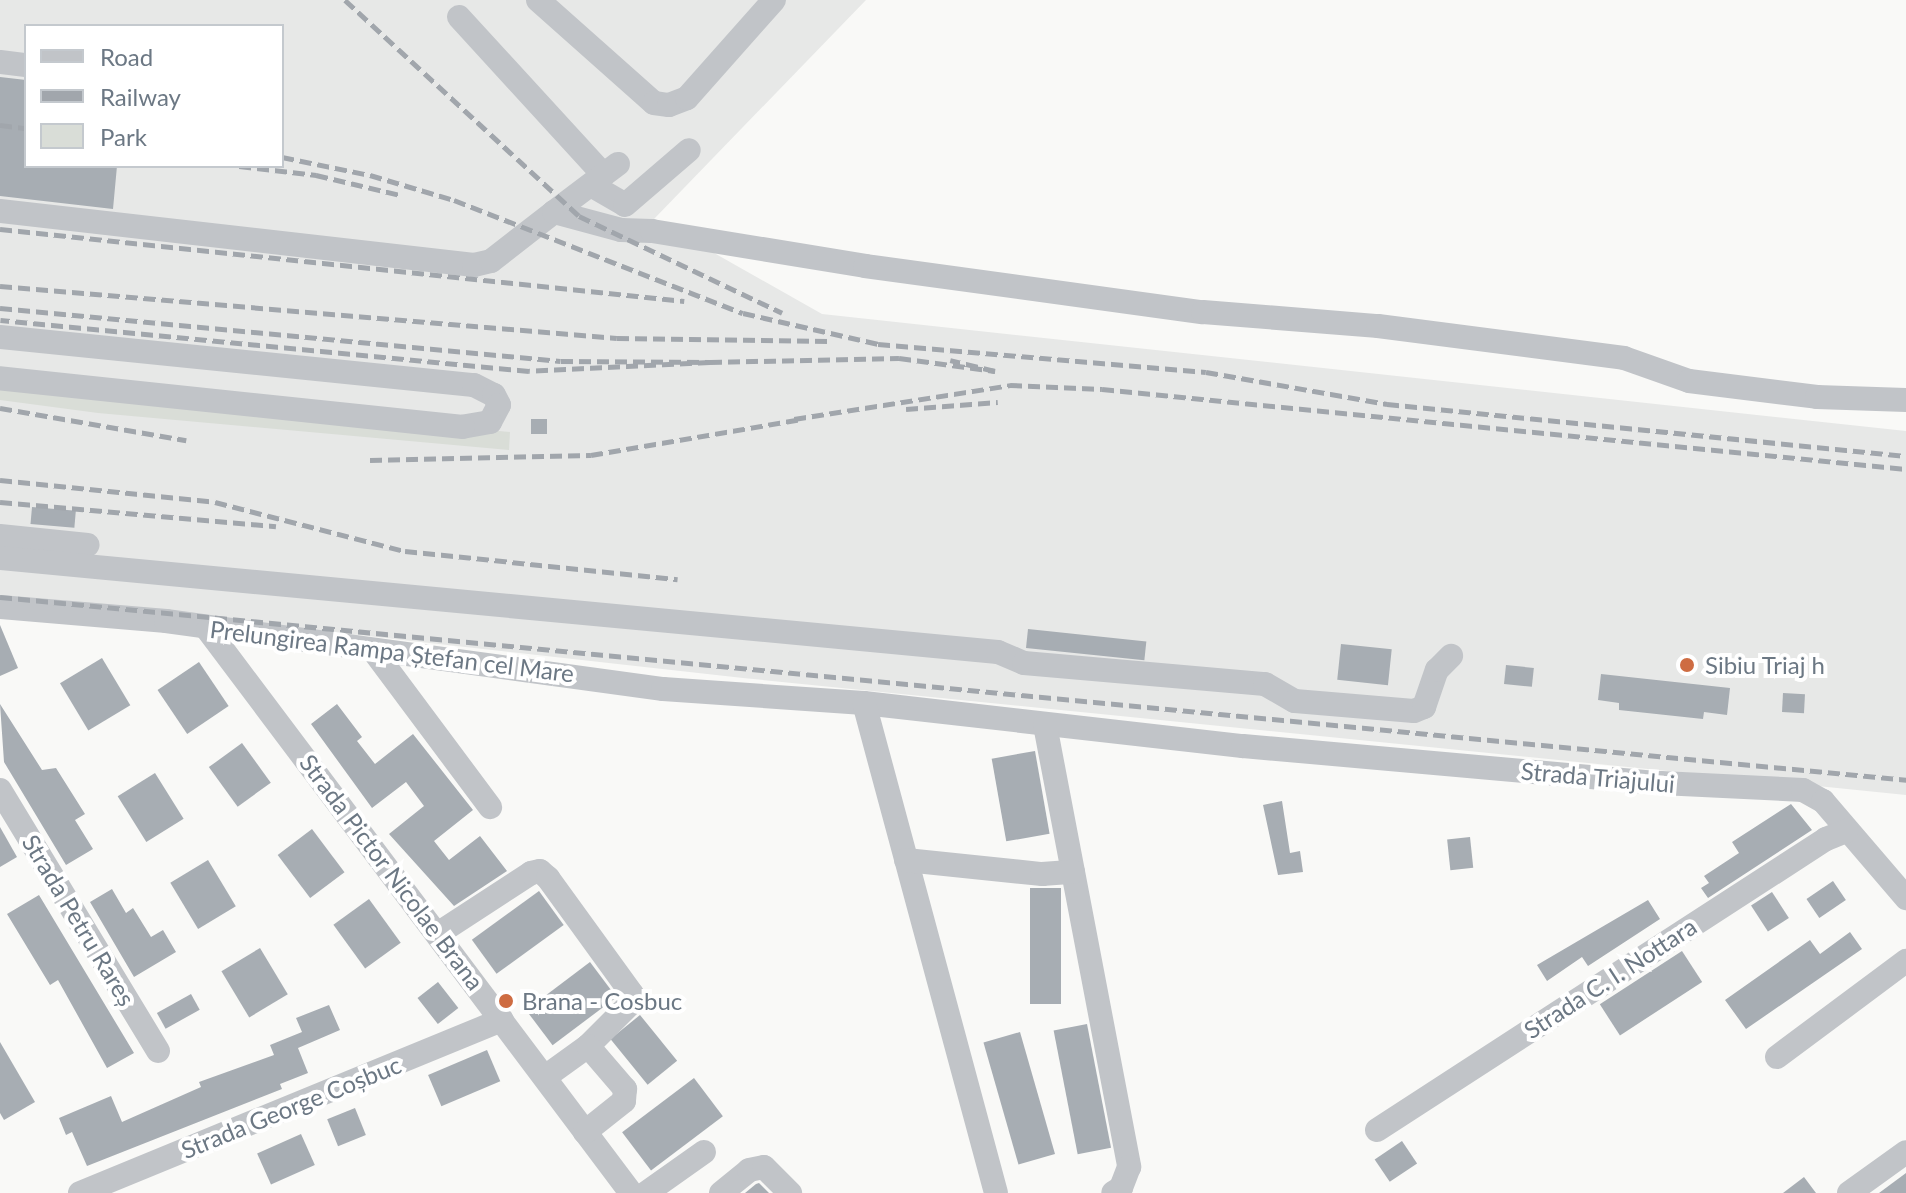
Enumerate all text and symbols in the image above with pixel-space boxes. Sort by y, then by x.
legend [24,24,284,168]
text: Road [100,42,153,71]
text: Railway [100,82,181,111]
text: Park [100,122,147,151]
street label: Prelungirea Rampa Ștefan cel Mare [208,614,576,688]
place label: Sibiu Triaj h [1705,651,1826,679]
marker: Sibiu Triaj h [1676,654,1698,676]
street label: Strada Pictor Nicolae Brana [294,748,490,996]
street label: Strada Triajului [1520,756,1676,798]
street label: Strada Petru Rareș [17,829,141,1011]
street label: Strada C. I. Nottara [1518,912,1702,1044]
place label: Brana - Cosbuc [522,987,682,1015]
marker: Brana - Cosbuc [497,992,515,1010]
street label: Strada George Coșbuc [177,1050,405,1164]

